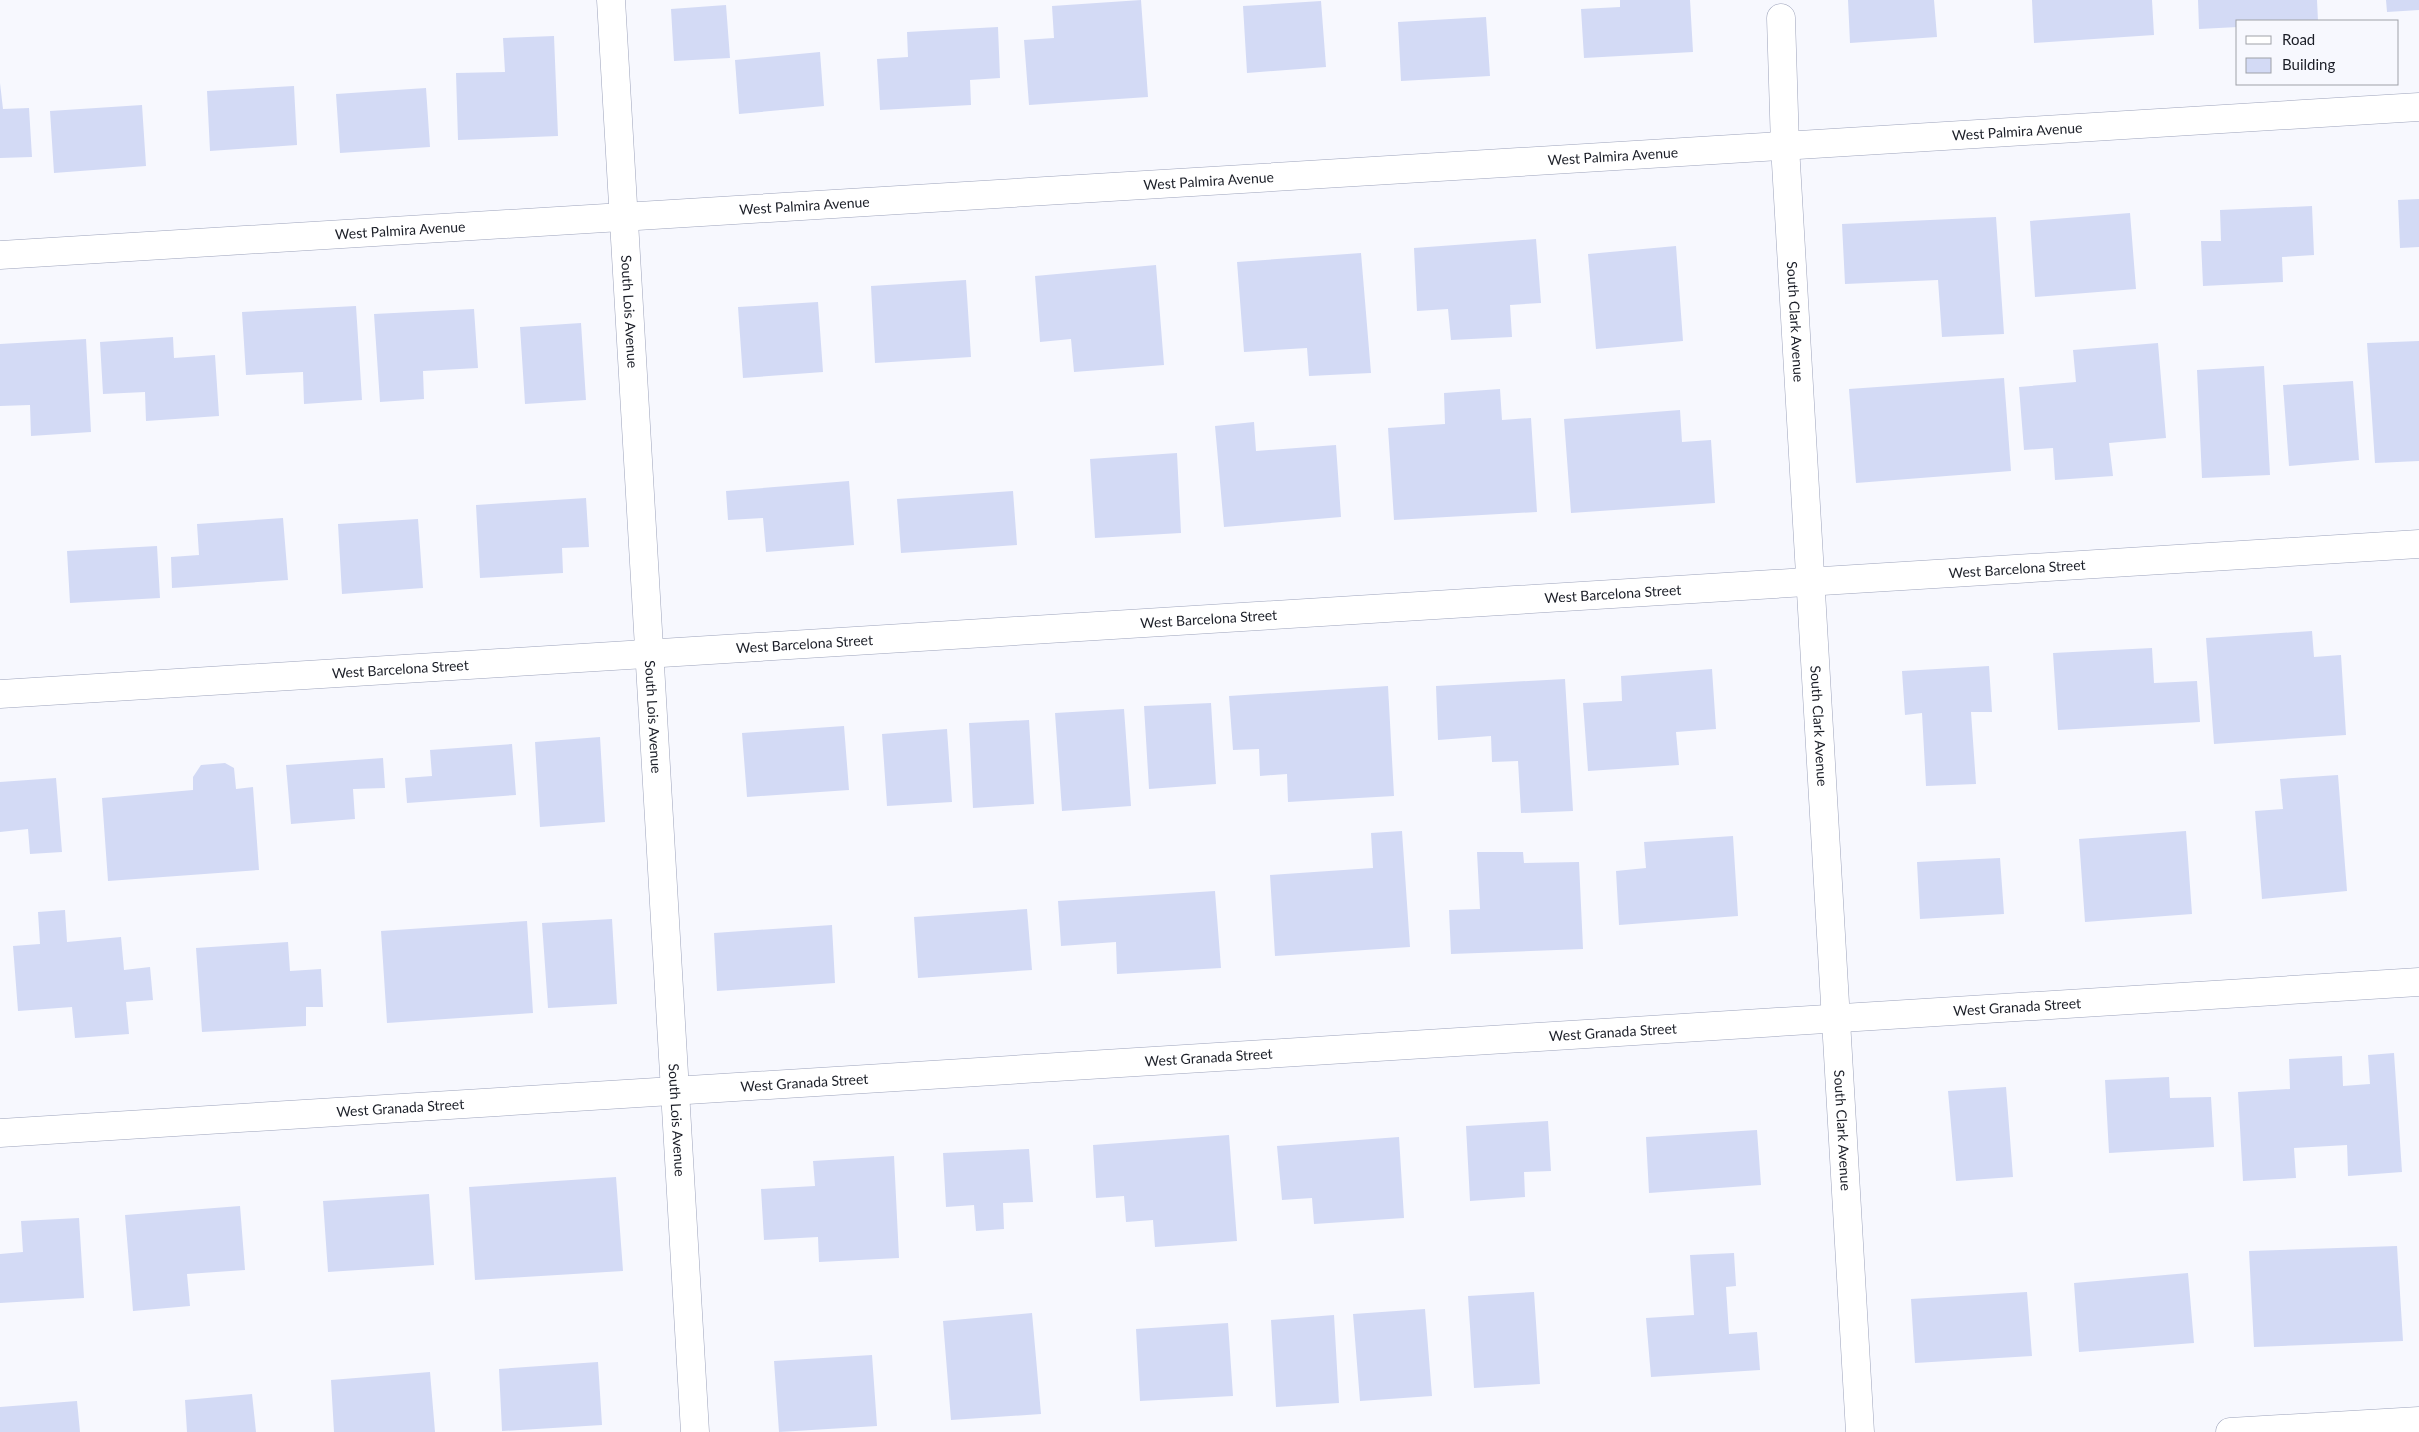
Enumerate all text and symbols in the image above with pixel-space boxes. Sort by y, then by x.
legend [2236,20,2399,85]
text: Road [2282,30,2315,48]
text: Building [2282,55,2335,73]
street label: West Palmira Avenue [1951,119,2083,144]
street label: West Palmira Avenue [1547,143,1679,168]
street label: West Palmira Avenue [1143,168,1274,193]
street label: West Palmira Avenue [739,193,870,218]
street label: West Palmira Avenue [335,218,466,242]
street label: South Lois Avenue [618,254,642,369]
street label: South Clark Avenue [1784,261,1808,383]
street label: West Barcelona Street [1948,556,2086,581]
street label: West Barcelona Street [1544,581,1682,606]
street label: West Barcelona Street [1140,606,1278,631]
street label: West Barcelona Street [735,631,873,656]
street label: West Barcelona Street [331,656,469,681]
street label: South Lois Avenue [642,660,665,774]
street label: South Clark Avenue [1807,665,1831,787]
street label: West Granada Street [1953,994,2081,1019]
street label: West Granada Street [1548,1019,1677,1044]
street label: West Granada Street [1144,1045,1273,1070]
street label: South Lois Avenue [665,1063,689,1177]
street label: South Clark Avenue [1831,1069,1855,1191]
street label: West Granada Street [740,1070,869,1095]
street label: West Granada Street [336,1095,465,1120]

